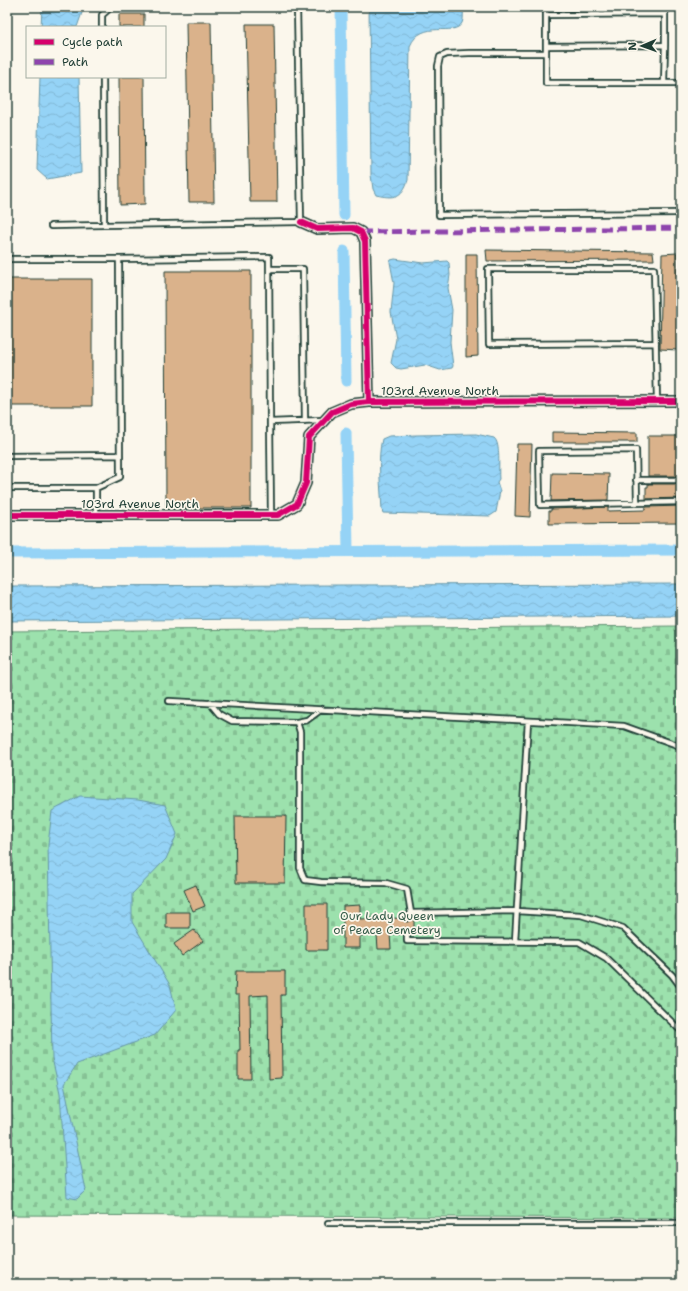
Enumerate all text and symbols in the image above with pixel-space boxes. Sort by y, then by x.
legend [26,26,166,78]
north arrow [622,26,662,66]
text: Cycle path [62,34,123,50]
text: N [625,41,640,51]
text: Path [62,54,88,70]
street label: 103rd Avenue North [381,383,499,399]
street label: 103rd Avenue North [81,496,199,512]
park label: Our Lady Queen of Peace Cemetery [333,908,441,938]

